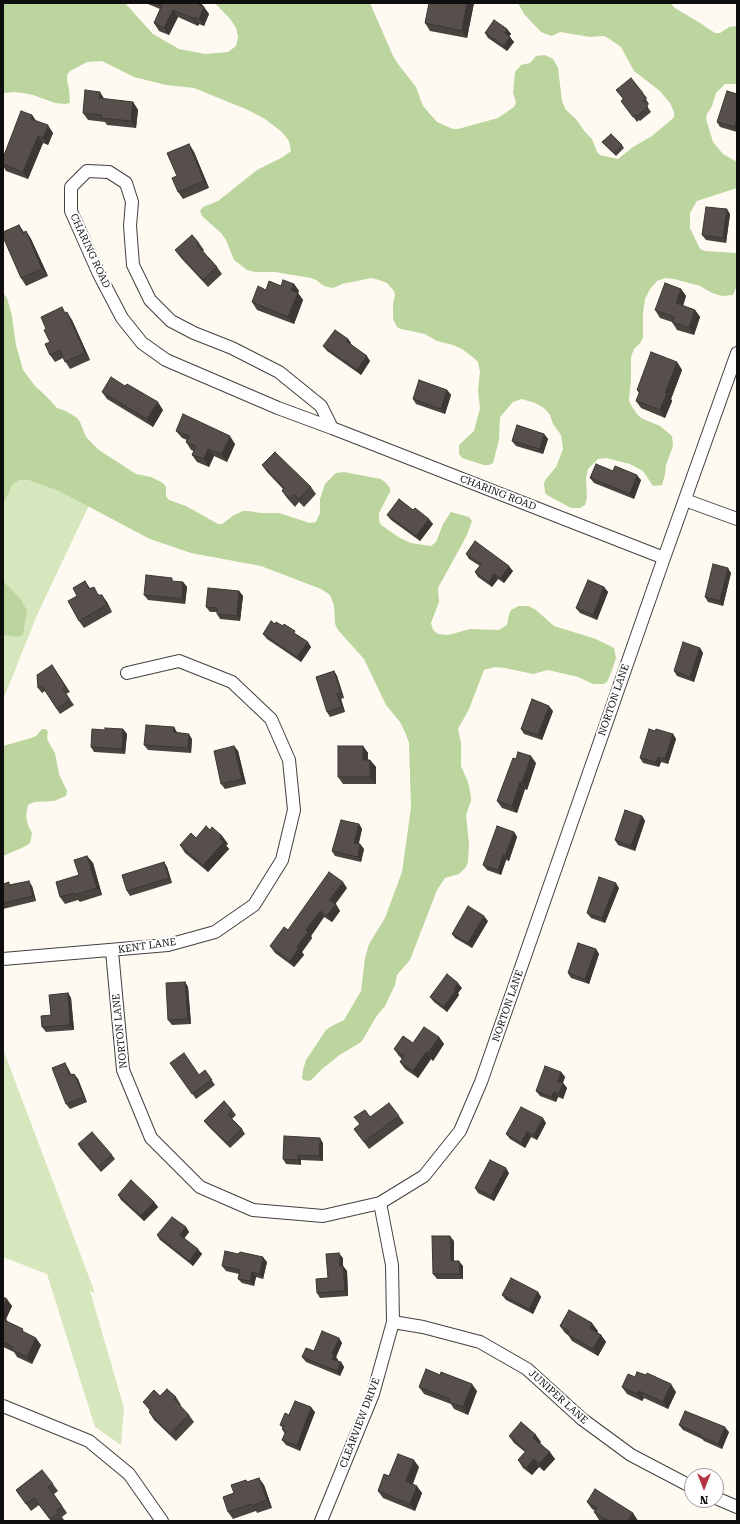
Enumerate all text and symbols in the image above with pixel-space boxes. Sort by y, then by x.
street label: CHARING ROAD [67,212,113,290]
street label: CHARING ROAD [458,473,538,513]
street label: NORTON LANE [596,662,632,738]
street label: KENT LANE [117,936,177,956]
street label: NORTON LANE [490,968,526,1044]
street label: NORTON LANE [110,993,130,1069]
street label: JUNIPER LANE [526,1367,590,1427]
street label: CLEARVIEW DRIVE [337,1376,383,1470]
north arrow [684,1468,724,1508]
text: N [700,1493,708,1506]

